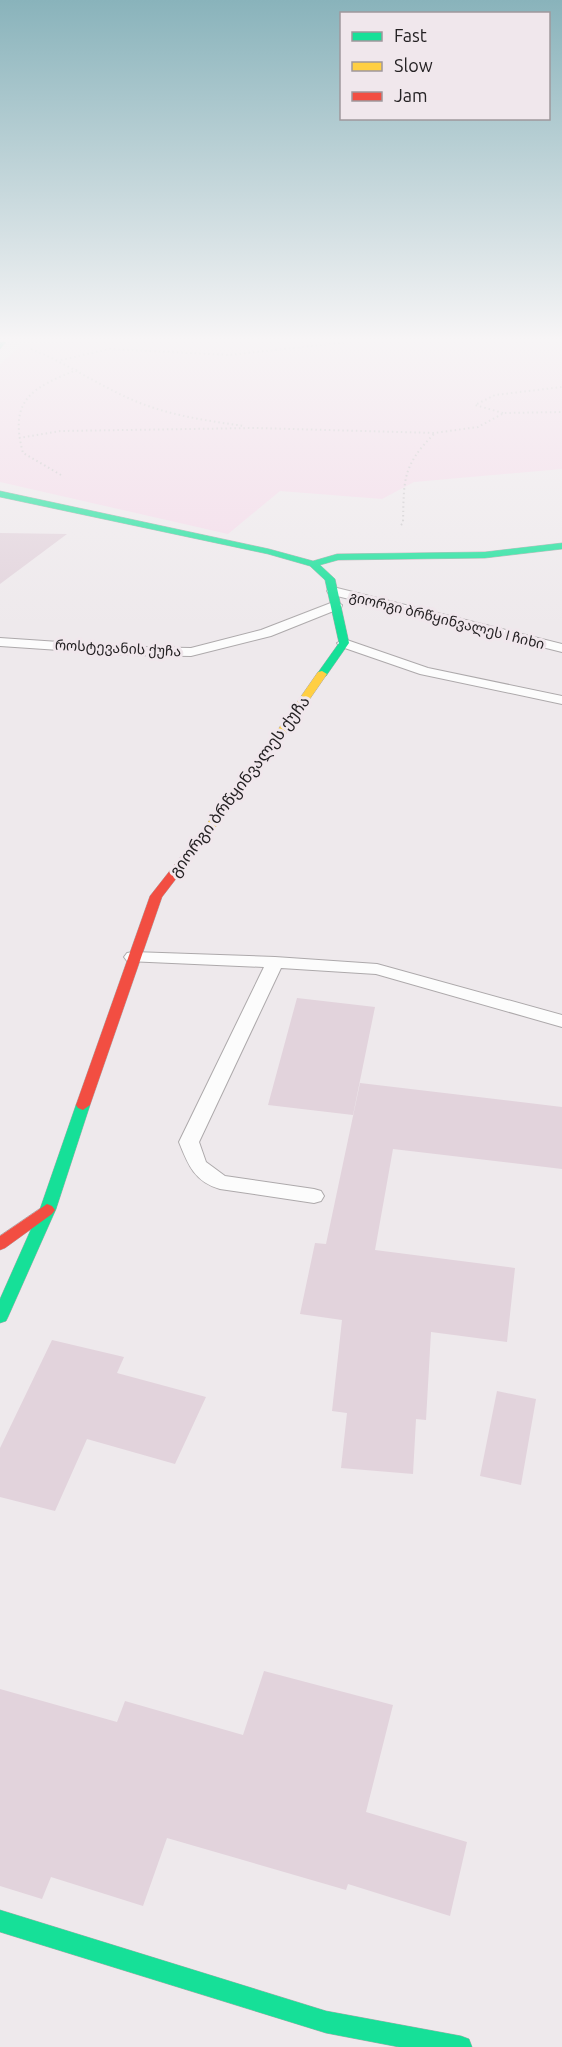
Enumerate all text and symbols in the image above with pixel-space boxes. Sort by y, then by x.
legend [340,12,550,120]
text: Fast [394,25,427,45]
text: Slow [394,55,433,75]
text: Jam [394,85,428,105]
street label: გიორგი ბრწყინვალეს I ჩიხი [347,588,546,653]
street label: როსტევანის ქუჩა [54,637,182,660]
street label: გიორგი ბრწყინვალეს ქუჩა [165,692,314,881]

